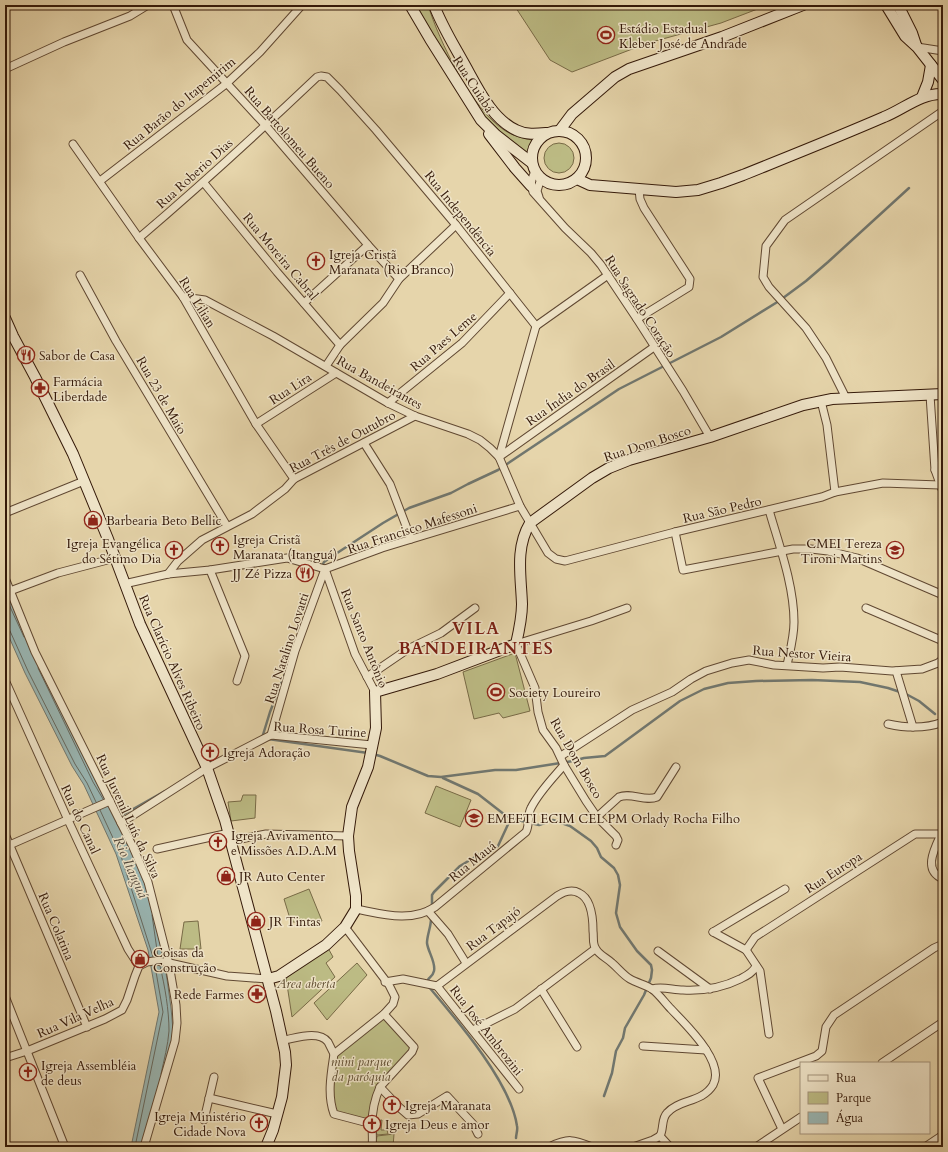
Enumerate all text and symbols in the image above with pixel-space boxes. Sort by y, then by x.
place label: Estádio Estadual Kleber José de Andrade [619,20,747,53]
sports icon: Estádio Estadual Kleber José de Andrade [596,25,616,45]
street label: Rua Barão do Itapemirim [120,53,239,155]
street label: Rua Cuiabá [448,53,498,117]
street label: Rua Bartolomeu Bueno [240,83,339,193]
street label: Rua Roberio Dias [153,135,237,213]
street label: Rua Independência [420,167,501,261]
street label: Rua Moreira Cabral [238,209,323,305]
place label: Igreja Cristã Maranata (Rio Branco) [329,246,454,279]
church icon: Igreja Cristã Maranata (Rio Branco) [306,251,326,271]
street label: Rua Sagrado Coração [600,252,680,361]
street label: Rua Lilian [174,274,220,332]
street label: Rua Paes Leme [406,308,481,376]
restaurant icon: Sabor de Casa [16,345,36,365]
place label: Sabor de Casa [39,347,116,365]
street label: Rua Bandeirantes [333,352,426,414]
street label: Rua 23 de Maio [132,353,191,438]
street label: Rua Índia do Brasil [523,355,619,430]
street label: Rua Lira [266,368,316,409]
place label: Farmácia Liberdade [53,373,108,406]
pharmacy icon: Farmácia Liberdade [30,378,50,398]
street label: Rua Três de Outubro [286,406,399,478]
street label: Rua Dom Bosco [601,421,693,466]
street label: Rua São Pedro [681,492,763,528]
street label: Rua Francisco Mafessoni [345,499,480,558]
shop icon: Barbearia Beto Bellic [83,510,103,530]
place label: Barbearia Beto Bellic [106,512,222,530]
place label: Igreja Cristã Maranata (Itanguá) [233,531,337,564]
place label: Igreja Evangélica do Sétimo Dia [67,535,161,568]
place label: CMEI Tereza Tironi Martins [800,535,882,568]
church icon: Igreja Cristã Maranata (Itanguá) [210,536,230,556]
church icon: Igreja Evangélica do Sétimo Dia [164,540,184,560]
school or university icon: CMEI Tereza Tironi Martins [885,540,905,560]
restaurant icon: JJ Zé Pizza [295,563,315,583]
place label: JJ Zé Pizza [230,565,292,583]
street label: Rua Santo Antônio [336,586,392,691]
street label: Rua Natalino Lovatti [261,590,313,706]
street label: Rua Clarício Alves Ribeiro [134,592,210,733]
district label: VILA BANDEIRANTES [398,617,554,660]
street label: Rua Nestor Vieira [752,642,852,666]
sports icon: Society Loureiro [486,682,506,702]
place label: Society Loureiro [509,684,601,702]
street label: Rua Dom Bosco [546,715,607,802]
street label: Rua Rosa Turine [273,718,367,742]
church icon: Igreja Adoração [200,742,220,762]
place label: Igreja Adoração [223,744,310,762]
street label: Rua Juvenil Luís da Silva [91,751,165,882]
street label: Rua do Canal [56,782,104,858]
school or university icon: EMEFTI ECIM CEL PM Orlady Rocha Filho [464,808,484,828]
place label: EMEFTI ECIM CEL PM Orlady Rocha Filho [487,810,740,828]
place label: Igreja Avivamento e Missões A.D.A.M [231,827,337,860]
church icon: Igreja Avivamento e Missões A.D.A.M [208,832,228,852]
water label: Rio Itanguá [109,833,153,902]
street label: Rua Mauá [445,837,500,886]
street label: Rua Europa [802,847,866,898]
shop icon: JR Auto Center [216,866,236,886]
place label: JR Auto Center [237,868,325,886]
street label: Rua Colatina [34,890,79,963]
street label: Rua Tapajó [463,902,524,955]
shop icon: JR Tintas [246,911,266,931]
place label: JR Tintas [267,913,321,931]
place label: Coisas da Construção [153,944,216,977]
shop icon: Coisas da Construção [130,949,150,969]
park label: Area aberta [276,975,335,993]
street label: Rua José Ambrozini [445,982,527,1080]
pharmacy icon: Rede Farmes [247,984,267,1004]
place label: Rede Farmes [174,986,244,1004]
street label: Rua Vila Velha [34,993,117,1043]
park label: mini parque da paróquia [331,1053,392,1086]
place label: Igreja Assembléia de deus [41,1057,137,1090]
church icon: Igreja Assembléia de deus [18,1062,38,1082]
legend [800,1062,930,1134]
text: Rua [836,1070,857,1086]
text: Parque [836,1090,871,1106]
church icon: Igreja Maranata [382,1095,402,1115]
place label: Igreja Maranata [405,1097,491,1115]
place label: Igreja Ministério Cidade Nova [154,1108,246,1141]
text: Água [836,1109,864,1126]
church icon: Igreja Ministério Cidade Nova [249,1113,269,1133]
church icon: Igreja Deus e amor [362,1114,382,1134]
place label: Igreja Deus e amor [385,1116,490,1134]

